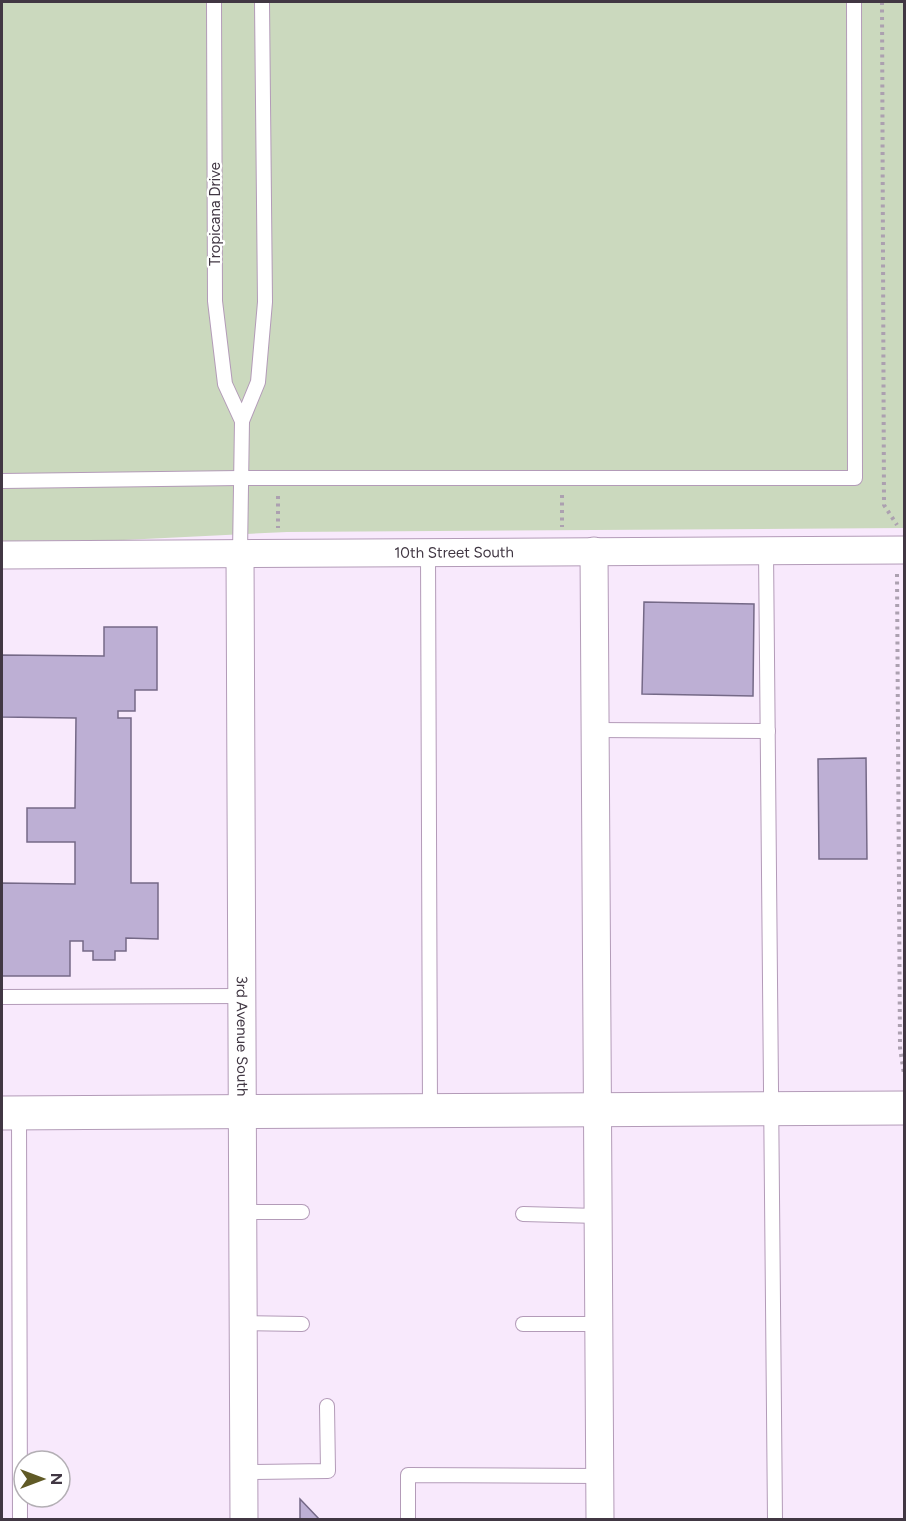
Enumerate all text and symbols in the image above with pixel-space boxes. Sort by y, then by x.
street label: Tropicana Drive [206,162,224,266]
street label: 10th Street South [394,543,514,562]
street label: 3rd Avenue South [233,976,251,1096]
north arrow [12,1449,72,1509]
text: N [47,1473,66,1485]

